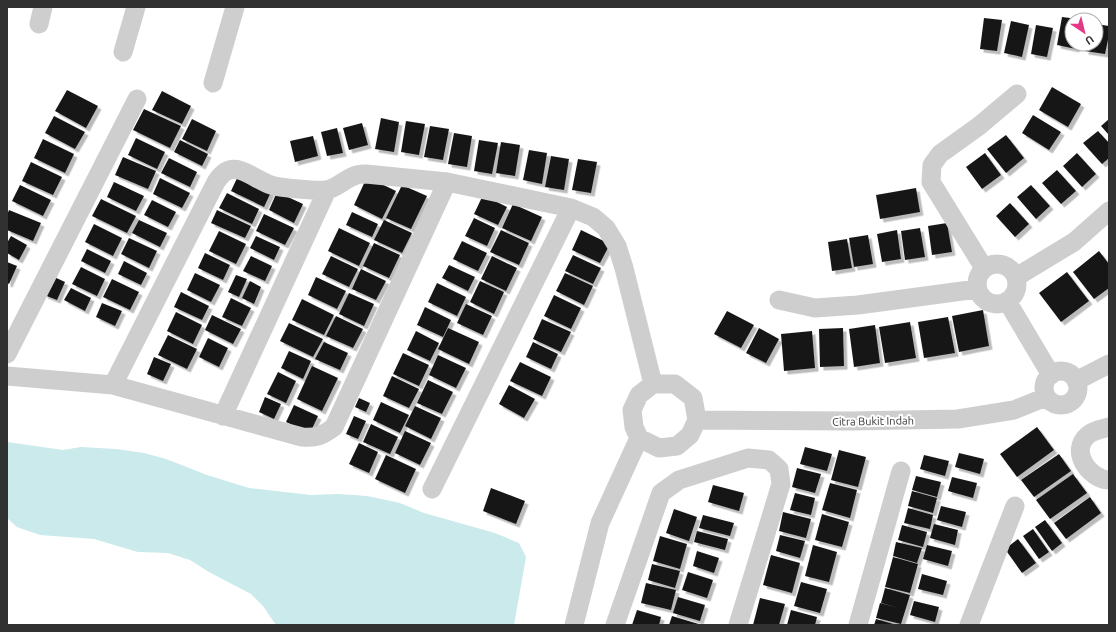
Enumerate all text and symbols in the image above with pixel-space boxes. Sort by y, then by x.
north arrow [1064,12,1104,52]
text: U [1083,33,1096,47]
street label: Citra Bukit Indah [832,414,914,428]

